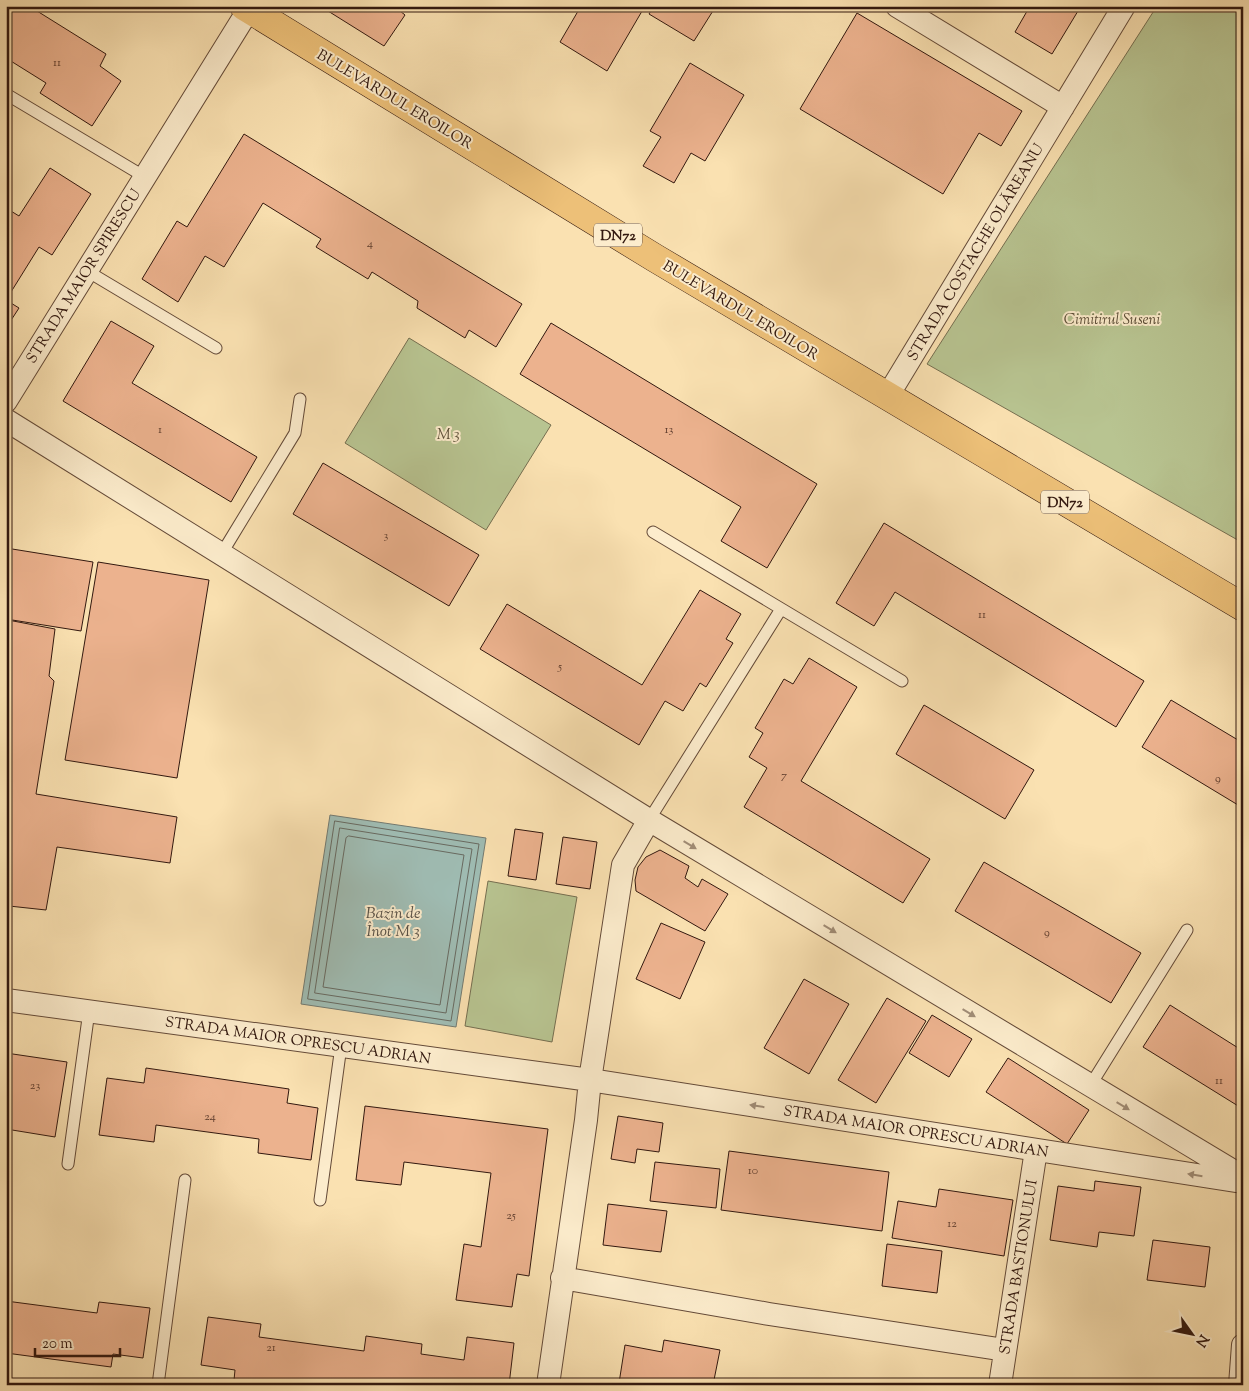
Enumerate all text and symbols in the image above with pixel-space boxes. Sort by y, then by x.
street label: BULEVARDUL EROILOR [312,45,476,155]
house number: 11 [53,54,61,72]
street label: STRADA COSTACHE OLĂREANU [902,140,1050,365]
street label: STRADA MAIOR SPIRESCU [22,186,147,368]
road number: DN72 [594,224,642,246]
house number: 4 [367,235,373,253]
street label: BULEVARDUL EROILOR [658,256,822,366]
park label: Cimitirul Suseni [1064,310,1160,331]
house number: 1 [158,421,162,439]
house number: 13 [665,421,674,439]
park label: M 3 [437,425,460,446]
road number: DN72 [1041,491,1089,514]
house number: 3 [384,527,389,545]
house number: 11 [978,606,986,624]
house number: 5 [557,658,562,676]
house number: 7 [781,767,787,785]
house number: 9 [1215,770,1221,788]
one-way arrow [684,840,697,850]
water label: Bazin de Înot M 3 [366,903,420,944]
one-way arrow [823,924,836,933]
house number: 9 [1044,924,1050,942]
one-way arrow [962,1008,975,1017]
street label: STRADA MAIOR OPRESCU ADRIAN [164,1012,432,1071]
house number: 11 [1215,1072,1223,1090]
house number: 23 [30,1077,40,1095]
street label: STRADA MAIOR OPRESCU ADRIAN [782,1101,1050,1164]
one-way arrow [1116,1101,1129,1110]
one-way arrow [749,1102,765,1110]
house number: 24 [204,1108,216,1126]
house number: 10 [748,1162,758,1180]
one-way arrow [1186,1171,1202,1179]
street label: STRADA BASTIONULUI [995,1178,1044,1356]
house number: 25 [506,1207,516,1225]
house number: 12 [947,1215,957,1233]
north arrow [1166,1308,1216,1358]
scale bar [35,1326,120,1358]
text: N [1190,1330,1213,1350]
text: 20 m [42,1334,73,1355]
house number: 21 [266,1339,276,1357]

